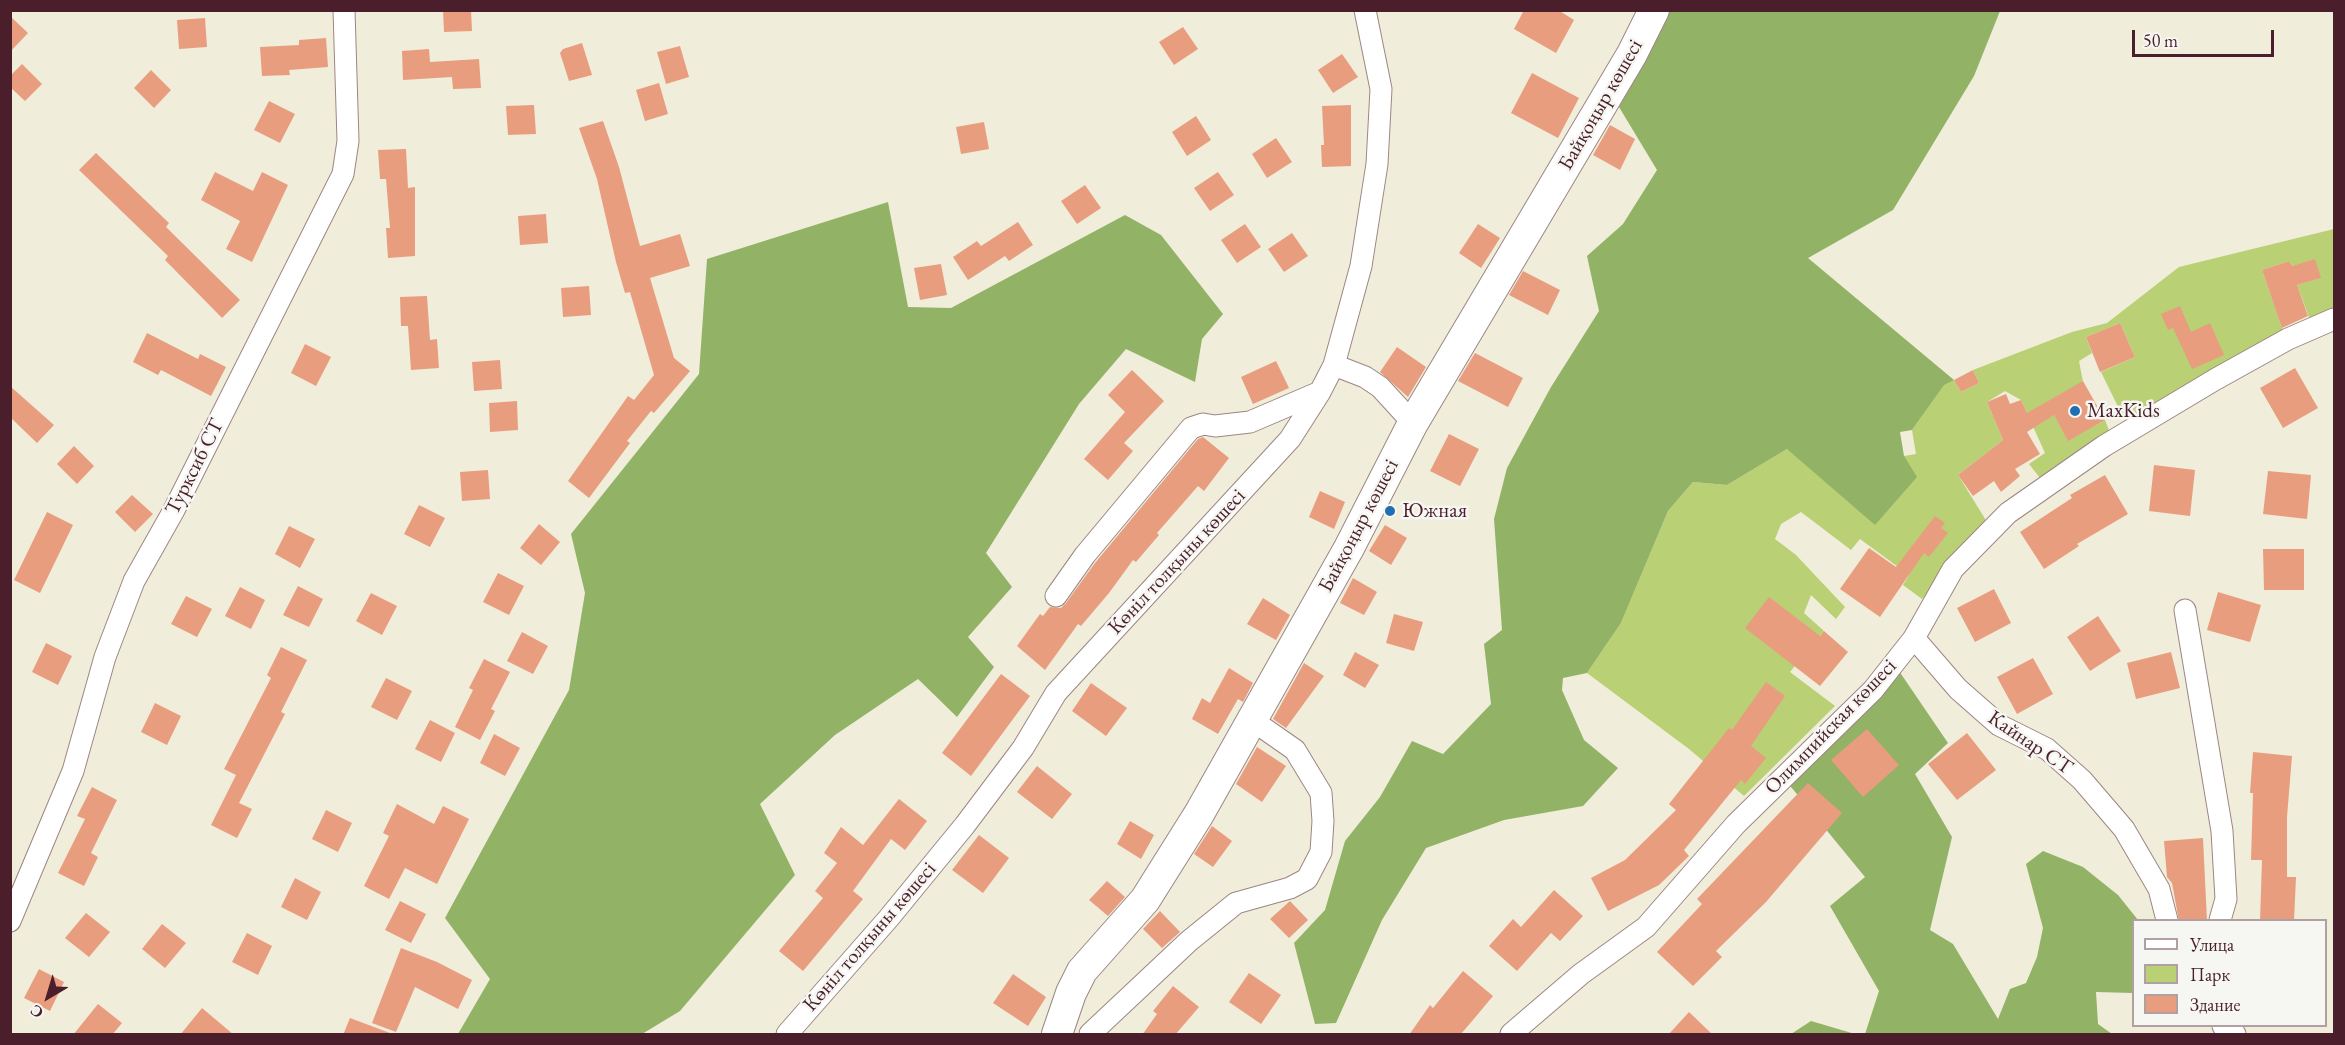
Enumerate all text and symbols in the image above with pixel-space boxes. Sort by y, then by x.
scale bar [2135,18,2278,56]
text: 50 m [2143,29,2178,52]
street label: Байқоңыр көшесі [1553,35,1649,175]
place label: MaxKids [2087,398,2160,424]
marker: MaxKids [2068,404,2082,418]
street label: Турксиб СТ [160,415,230,519]
street label: Байқоңыр көшесі [1313,455,1405,597]
street label: Көніл толқыны көшесі [1103,484,1251,640]
place label: Южная [1402,498,1467,524]
marker: Южная [1383,504,1397,518]
street label: Олимпийская көшесі [1760,654,1902,800]
street label: Кайнар СТ [1983,706,2077,780]
street label: Көніл толқыны көшесі [798,857,942,1017]
legend [2132,919,2327,1027]
text: Улица [2190,933,2234,956]
text: Парк [2190,963,2230,986]
north arrow [18,967,78,1027]
text: Здание [2190,993,2240,1016]
text: С [26,1000,48,1023]

